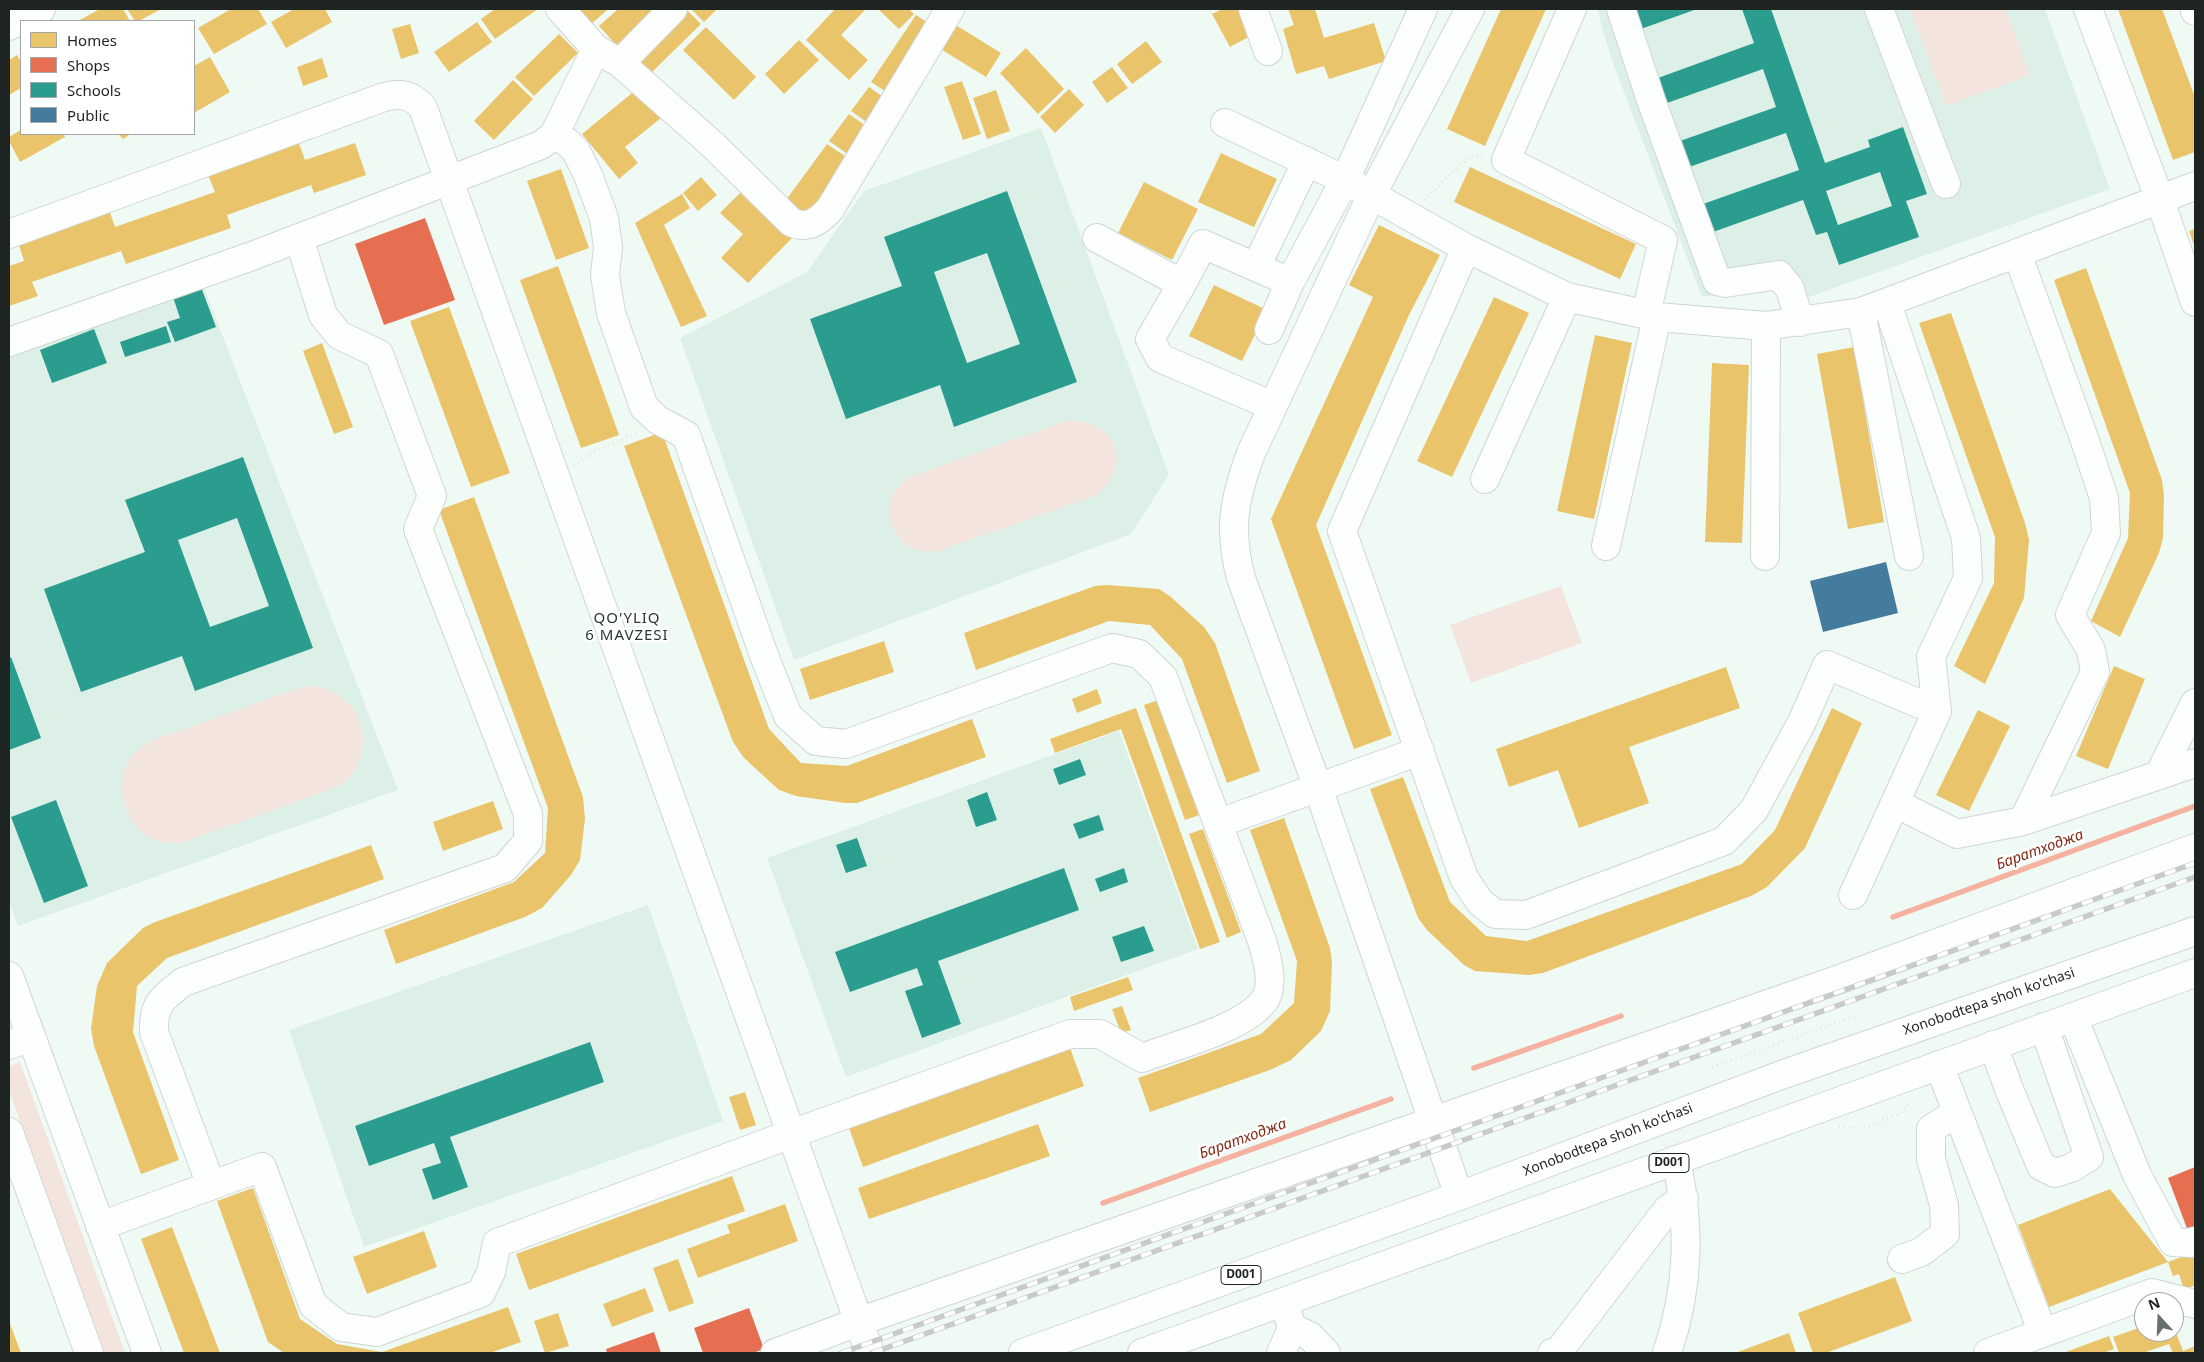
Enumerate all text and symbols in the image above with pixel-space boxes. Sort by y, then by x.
legend [20,20,195,135]
text: Homes [67,30,117,50]
text: Shops [67,55,110,75]
text: Schools [67,80,121,100]
text: Public [67,105,110,125]
district label: QO'YLIQ 6 MAVZESI [584,610,670,645]
water label: Баратходжа [1994,826,2086,874]
street label: Xonobodtepa shoh ko'chasi [1901,965,2077,1039]
street label: Xonobodtepa shoh ko'chasi [1521,1100,1695,1180]
water label: Баратходжа [1197,1115,1289,1163]
road number: D001 [1649,1154,1689,1172]
road number: D001 [1221,1266,1261,1284]
north arrow [2134,1292,2184,1342]
text: N [2145,1293,2163,1314]

